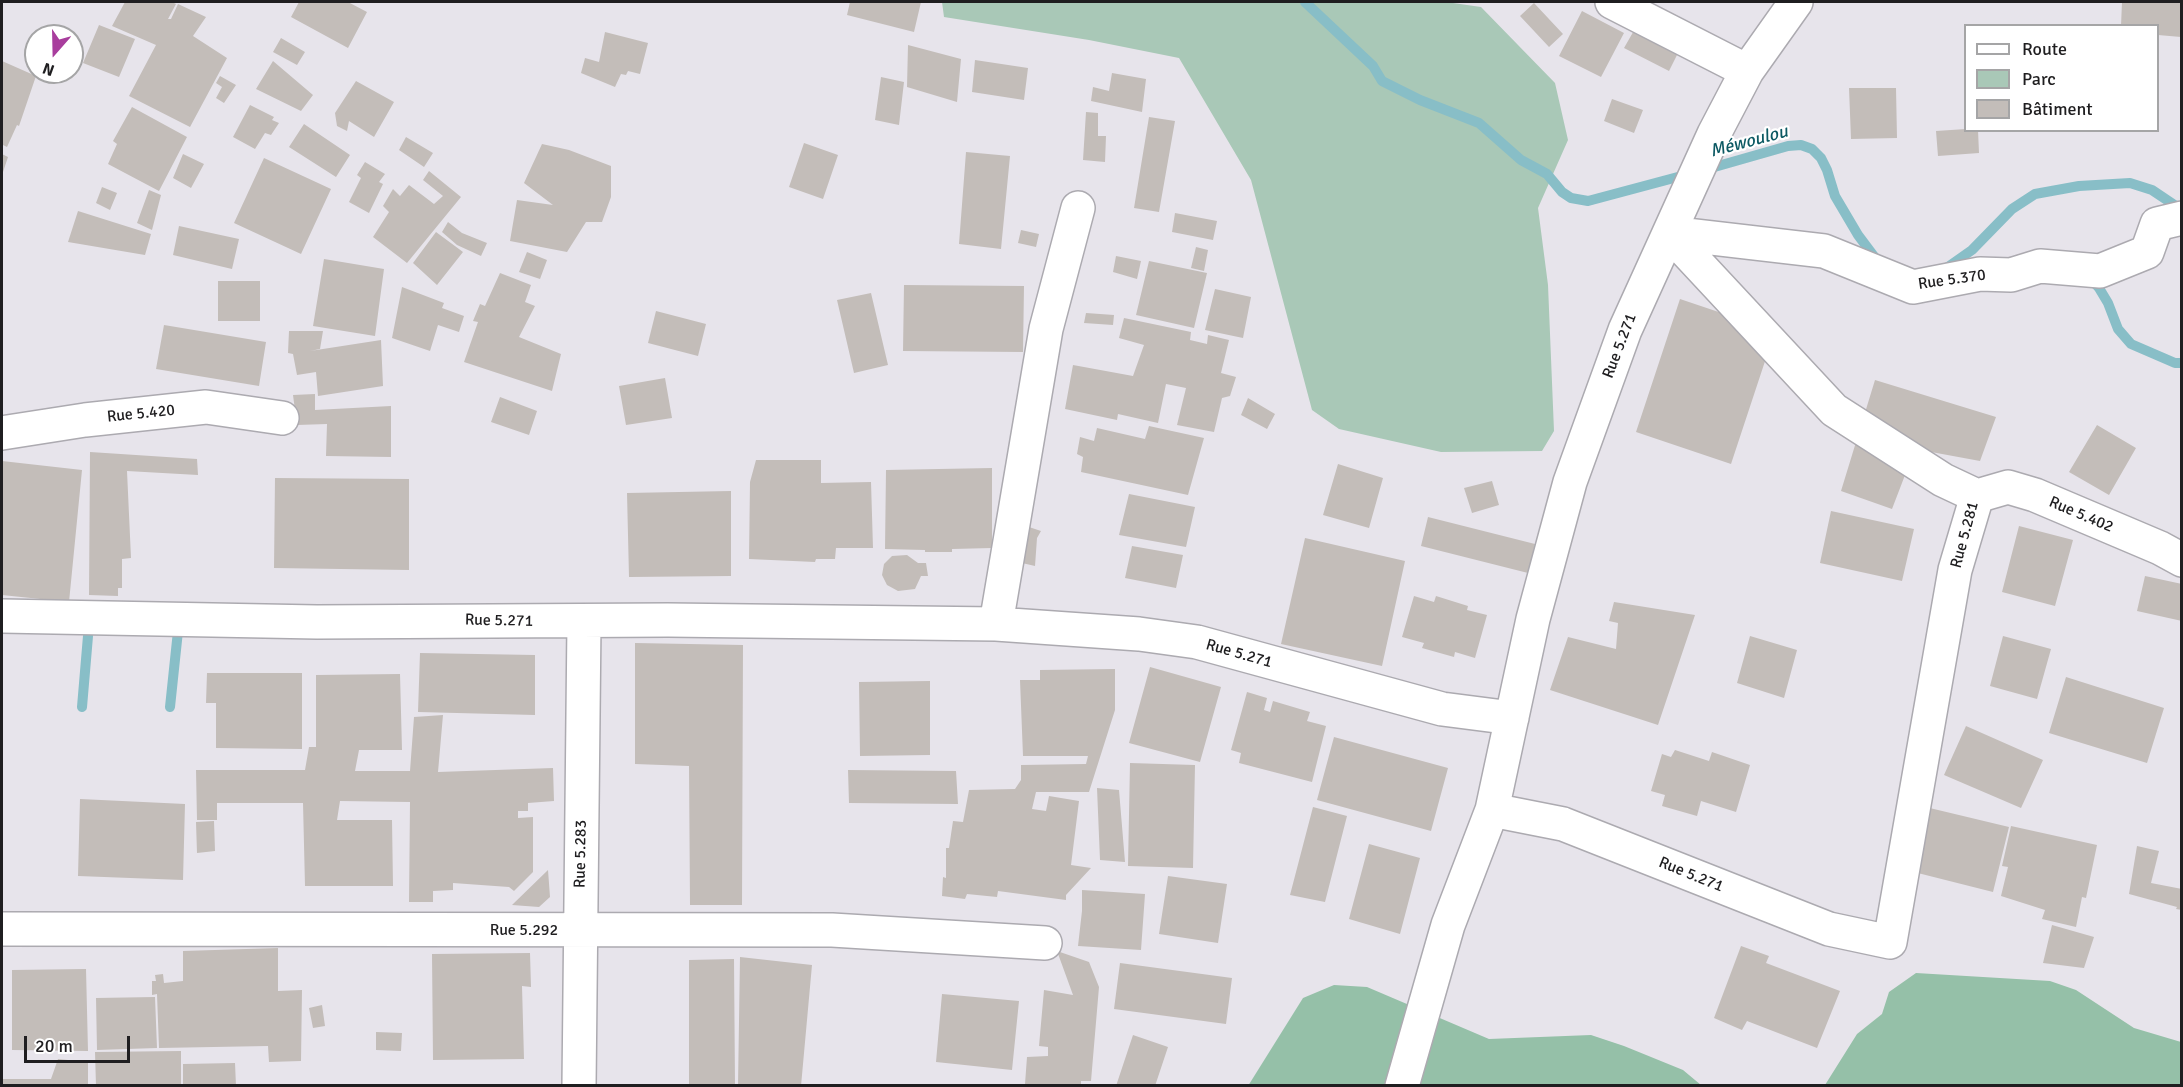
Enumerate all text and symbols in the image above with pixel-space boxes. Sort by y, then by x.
north arrow [24,24,84,84]
legend [1964,24,2159,132]
text: Route [2022,38,2067,60]
text: N [40,58,57,80]
text: Parc [2022,68,2056,90]
text: Bâtiment [2022,98,2093,120]
water label: Méwoulou [1708,121,1790,163]
street label: Rue 5.370 [1917,266,1987,294]
street label: Rue 5.271 [1599,311,1641,381]
street label: Rue 5.420 [106,401,176,427]
street label: Rue 5.402 [2046,493,2116,537]
street label: Rue 5.281 [1947,500,1983,570]
street label: Rue 5.271 [465,611,533,631]
street label: Rue 5.271 [1204,635,1274,673]
street label: Rue 5.283 [571,820,591,888]
street label: Rue 5.271 [1656,853,1726,897]
street label: Rue 5.292 [490,921,558,941]
scale bar [27,1024,134,1062]
text: 20 m [35,1035,73,1057]

